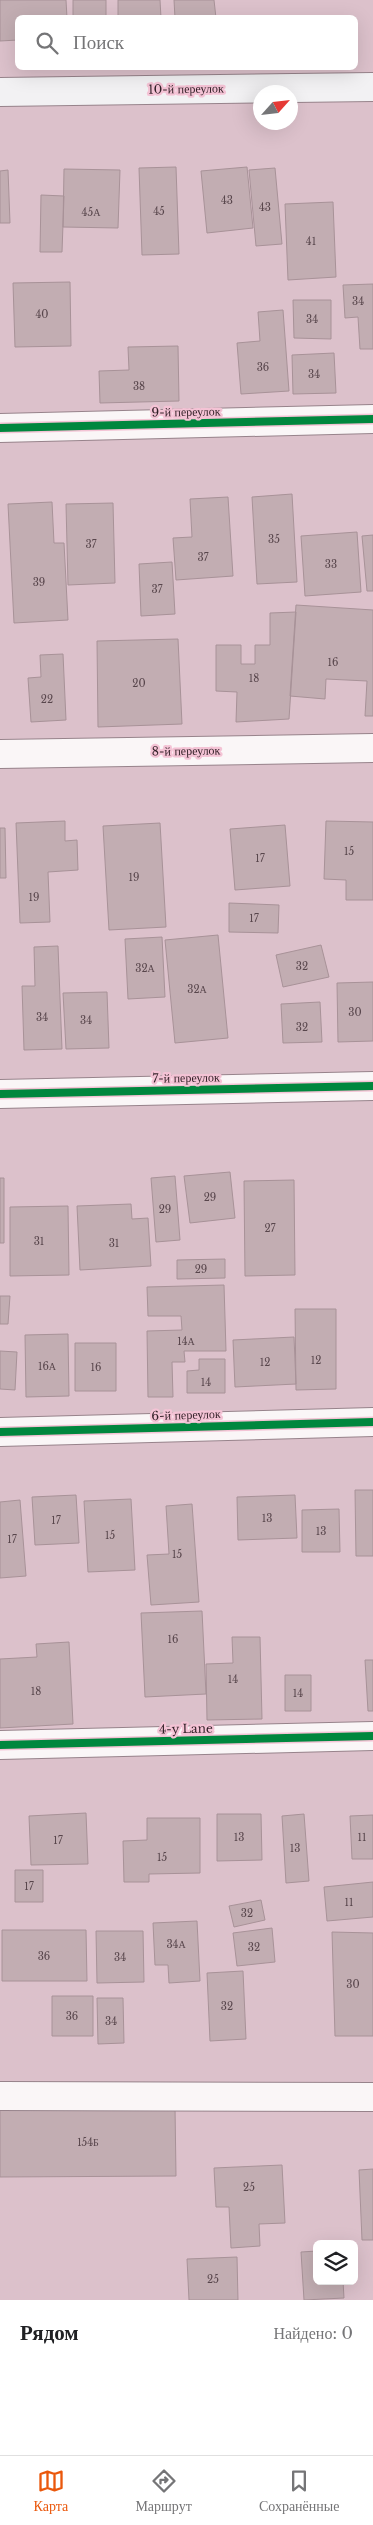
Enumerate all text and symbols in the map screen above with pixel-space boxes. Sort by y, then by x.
search box [15,15,358,70]
icon: search [33,29,61,57]
text: Поиск [73,31,124,54]
street label: 10-й переулок [148,80,224,97]
north arrow [253,85,298,130]
house number: 43 [221,194,233,207]
house number: 43 [259,201,271,214]
house number: 45 [153,205,165,218]
house number: 45А [82,206,101,219]
house number: 41 [306,235,316,248]
house number: 34 [352,295,364,308]
house number: 40 [36,308,49,321]
house number: 34 [306,313,318,326]
house number: 36 [257,361,269,374]
house number: 34 [308,368,320,381]
house number: 38 [133,380,145,393]
street label: 9-й переулок [151,403,221,420]
house number: 35 [268,533,280,546]
house number: 37 [85,538,98,551]
house number: 37 [197,551,210,564]
house number: 33 [325,558,337,571]
house number: 39 [33,576,45,589]
house number: 37 [151,583,164,596]
house number: 16 [328,656,338,669]
house number: 18 [249,672,259,685]
house number: 20 [132,677,146,690]
house number: 22 [41,693,53,706]
street label: 8-й переулок [151,742,221,759]
house number: 15 [344,845,354,858]
house number: 17 [255,852,266,865]
house number: 19 [129,871,139,884]
house number: 19 [29,891,39,904]
house number: 17 [249,912,260,925]
house number: 32 [296,960,308,973]
house number: 32А [135,962,156,975]
house number: 32А [187,983,208,996]
house number: 30 [348,1006,362,1019]
house number: 34 [36,1011,48,1024]
house number: 34 [80,1014,92,1027]
house number: 32 [296,1021,308,1034]
street label: 7-й переулок [152,1069,220,1086]
house number: 29 [204,1191,216,1204]
house number: 29 [159,1203,171,1216]
house number: 27 [264,1222,277,1235]
house number: 31 [34,1235,44,1248]
house number: 31 [109,1237,119,1250]
house number: 29 [195,1263,207,1276]
house number: 14А [177,1335,196,1348]
house number: 12 [311,1354,321,1367]
house number: 12 [260,1356,270,1369]
house number: 16А [38,1360,57,1373]
house number: 16 [91,1361,101,1374]
house number: 14 [201,1376,211,1389]
street label: 6-й переулок [151,1406,221,1423]
house number: 13 [262,1512,272,1525]
house number: 17 [51,1514,62,1527]
house number: 13 [316,1525,326,1538]
house number: 15 [105,1529,115,1542]
house number: 17 [7,1533,18,1546]
house number: 15 [172,1548,182,1561]
house number: 16 [168,1633,178,1646]
house number: 14 [228,1673,238,1686]
house number: 18 [31,1685,41,1698]
house number: 14 [293,1687,303,1700]
street label: 4-y Lane [159,1721,213,1736]
house number: 13 [234,1831,244,1844]
house number: 11 [358,1831,366,1844]
house number: 17 [53,1834,64,1847]
house number: 13 [290,1842,300,1855]
house number: 15 [157,1851,167,1864]
house number: 17 [24,1880,35,1893]
house number: 11 [345,1896,353,1909]
house number: 32 [241,1907,253,1920]
house number: 34А [166,1938,186,1951]
house number: 32 [248,1941,260,1954]
house number: 36 [38,1950,50,1963]
house number: 34 [114,1951,126,1964]
house number: 30 [346,1978,360,1991]
house number: 32 [221,2000,233,2013]
house number: 36 [66,2010,78,2023]
house number: 34 [105,2015,117,2028]
house number: 154Б [77,2136,99,2149]
house number: 25 [243,2181,255,2194]
map controls [313,2240,358,2285]
button: layers [313,2240,358,2285]
house number: 25 [207,2273,219,2286]
text: Рядом [20,2320,79,2346]
text: Найдено: 0 [273,2323,353,2343]
tab: Карта [34,2467,68,2515]
tab: Маршрут [135,2467,192,2515]
tab: Сохранённые [259,2467,339,2515]

